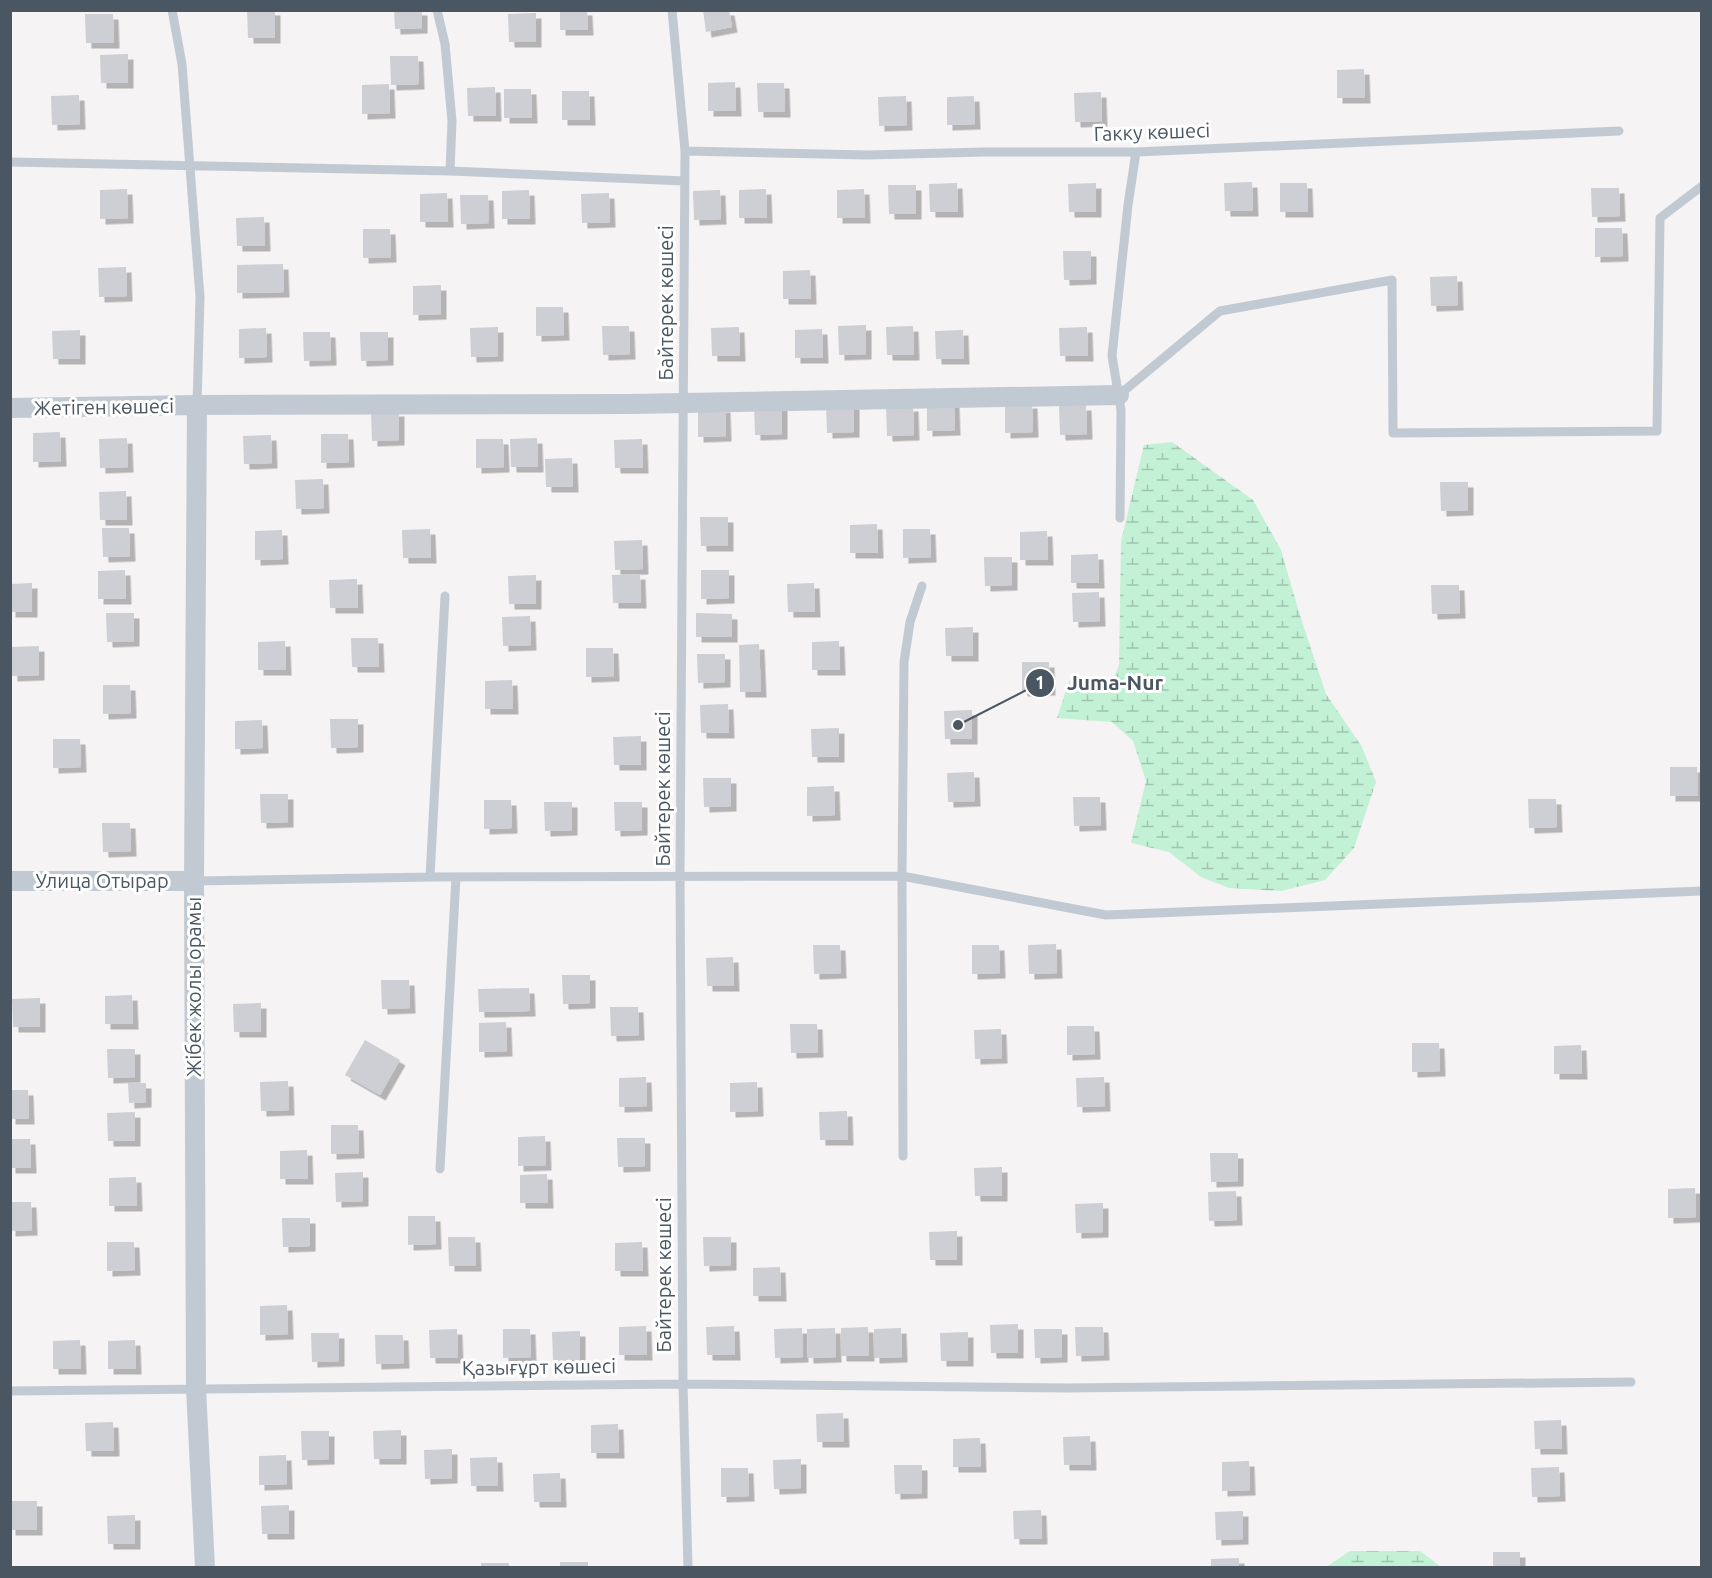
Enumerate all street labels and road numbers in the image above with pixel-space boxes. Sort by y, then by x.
street label: Гакку көшесі [1093,118,1211,145]
street label: Байтерек көшесі [654,226,677,381]
street label: Жетіген көшесі [34,394,174,419]
street label: Байтерек көшесі [651,712,674,867]
street label: Улица Отырар [35,869,169,892]
street label: Жібек жолы орамы [182,897,205,1077]
street label: Байтерек көшесі [652,1198,675,1353]
street label: Қазығұрт көшесі [462,1354,616,1379]

